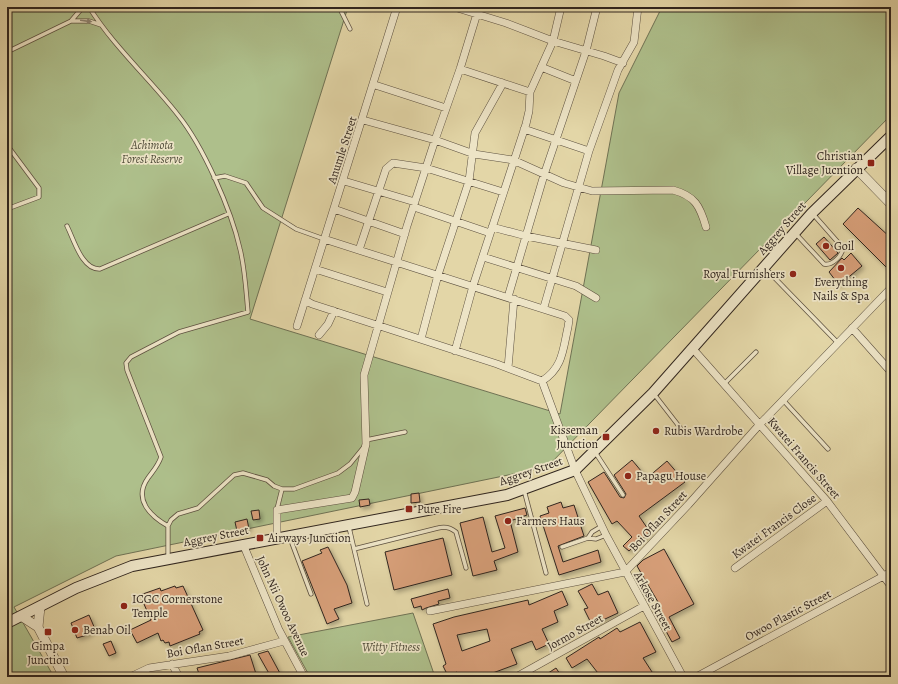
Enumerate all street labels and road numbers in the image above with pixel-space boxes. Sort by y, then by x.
street label: Anumle Street [323,114,360,187]
street label: Aggrey Street [754,198,810,259]
street label: Kwatei Francis Street [764,414,844,502]
street label: Aggrey Street [496,453,565,490]
street label: Boi Oflan Street [626,487,690,555]
street label: Kwatei Francis Close [728,490,820,562]
street label: Aggrey Street [181,522,250,550]
street label: John Nii Owoo Avenue [253,553,313,659]
street label: Arkose Street [630,568,676,633]
street label: Owoo Plastic Street [742,586,834,644]
street label: Jormo Street [544,610,606,654]
street label: Boi Oflan Street [165,632,245,662]

